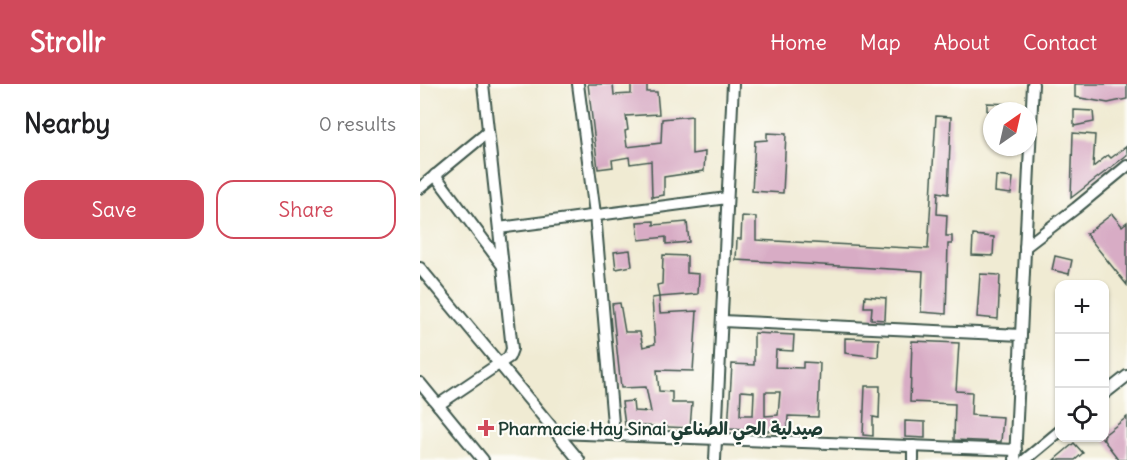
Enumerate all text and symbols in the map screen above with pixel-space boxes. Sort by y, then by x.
text: Strollr [30,24,105,60]
text: Home [770,29,827,56]
text: Map [860,29,901,56]
text: About [934,29,990,56]
text: Contact [1023,29,1097,56]
north arrow [983,102,1037,156]
text: Nearby [24,107,110,140]
text: 0 results [319,111,396,136]
button: Save [24,180,204,239]
button: Share [216,180,396,239]
map controls [1055,280,1109,442]
button: + [1055,280,1109,334]
button: − [1055,334,1109,388]
button: locate [1055,388,1109,442]
place label: Pharmacie Hay Sinai صيدلية الحي الصناعي [498,417,823,445]
marker: Pharmacie Hay Sinai صيدلية الحي الصناعي [479,421,493,435]

